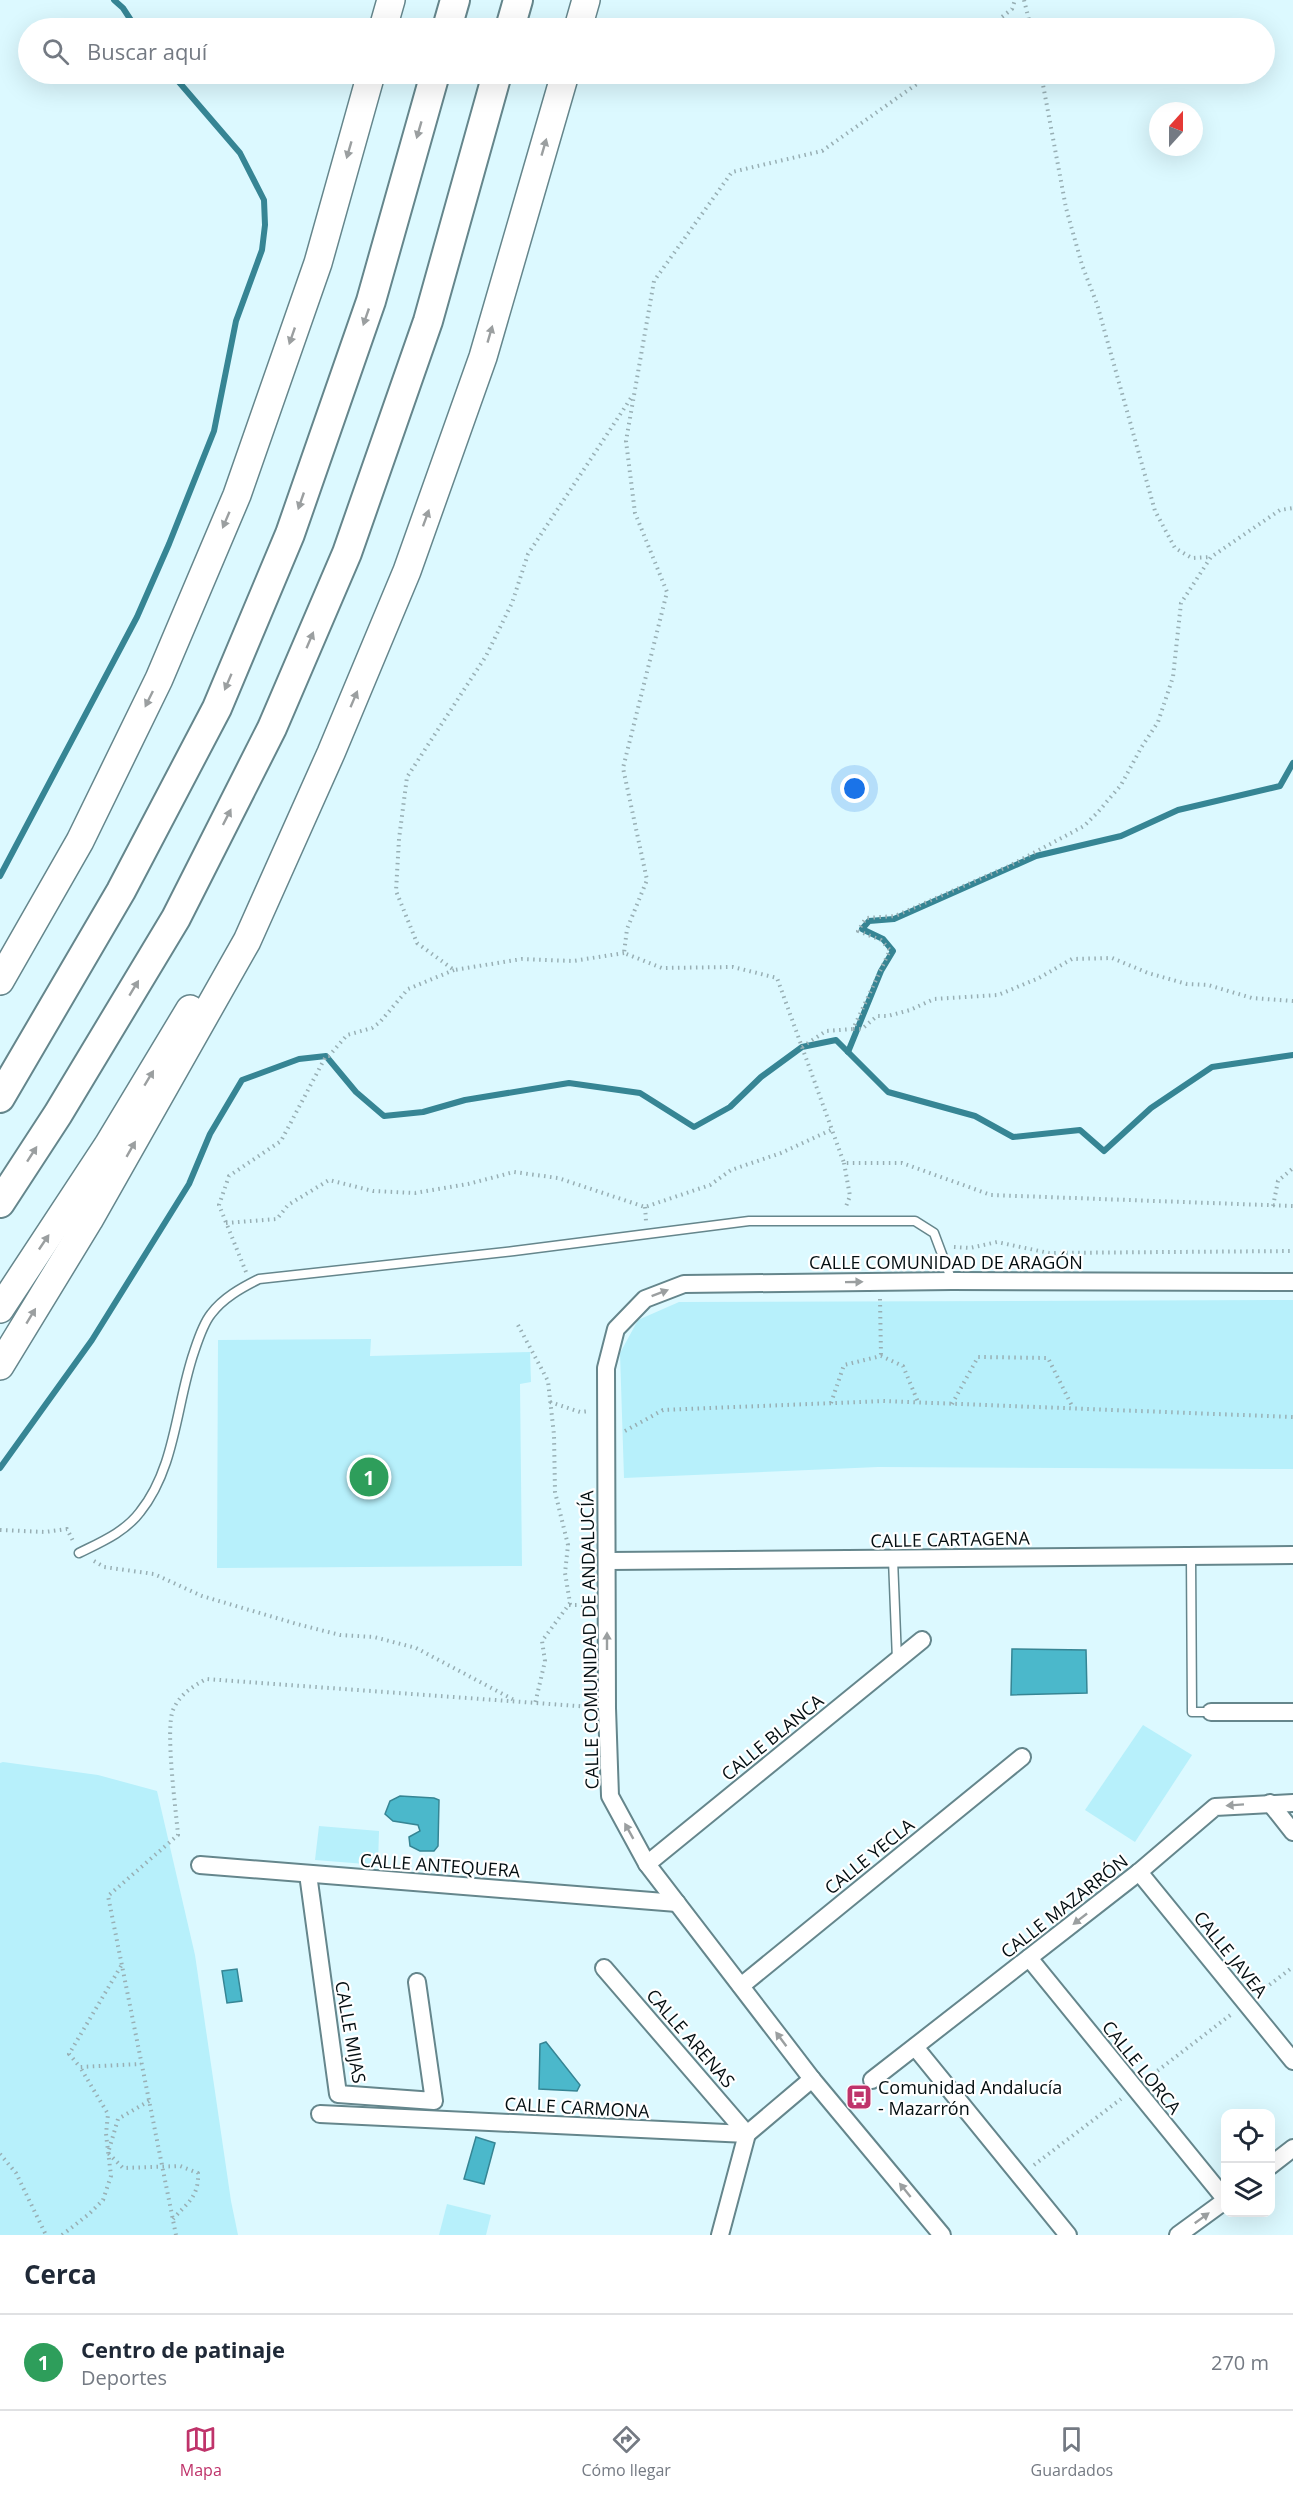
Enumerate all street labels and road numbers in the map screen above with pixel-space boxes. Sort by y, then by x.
street label: CALLE COMUNIDAD DE ARAGÓN [809,1250,1083,1274]
street label: CALLE COMUNIDAD DE ANDALUCÍA [574,1490,604,1790]
street label: CALLE CARTAGENA [870,1526,1030,1552]
street label: CALLE BLANCA [716,1688,829,1786]
street label: CALLE YECLA [819,1812,919,1899]
street label: CALLE ANTEQUERA [359,1847,522,1883]
street label: CALLE MAZARRÓN [995,1849,1133,1963]
street label: CALLE JAVEA [1189,1906,1274,2003]
street label: CALLE MIJAS [330,1979,372,2085]
street label: CALLE ARENAS [641,1984,741,2093]
street label: CALLE LORCA [1097,2015,1187,2119]
street label: CALLE CARMONA [504,2091,651,2123]

